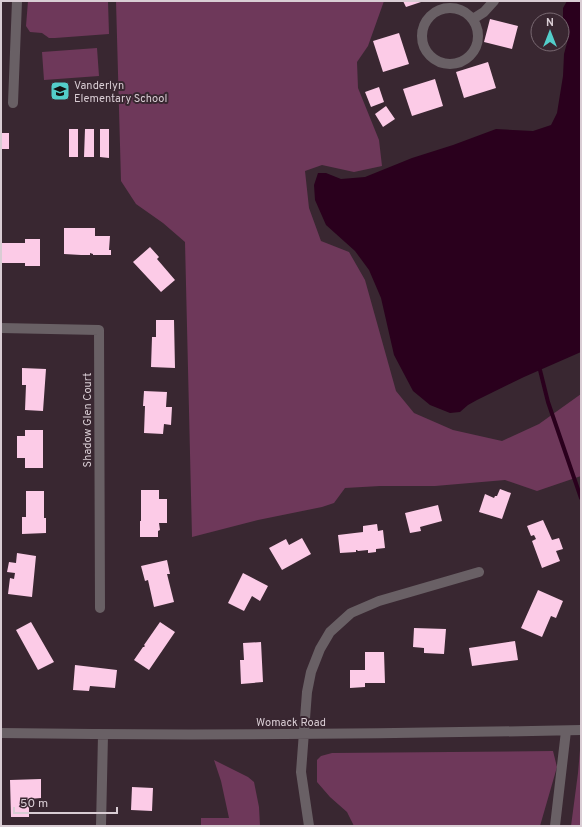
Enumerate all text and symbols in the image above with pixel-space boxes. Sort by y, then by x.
north arrow [530,12,570,52]
text: N [546,16,554,30]
place label: Vanderlyn Elementary School [74,79,167,106]
school or university icon: Vanderlyn Elementary School [49,80,71,102]
street label: Shadow Glen Court [81,373,95,467]
street label: Womack Road [256,716,326,730]
scale bar [14,789,117,815]
text: 50 m [20,796,48,812]

